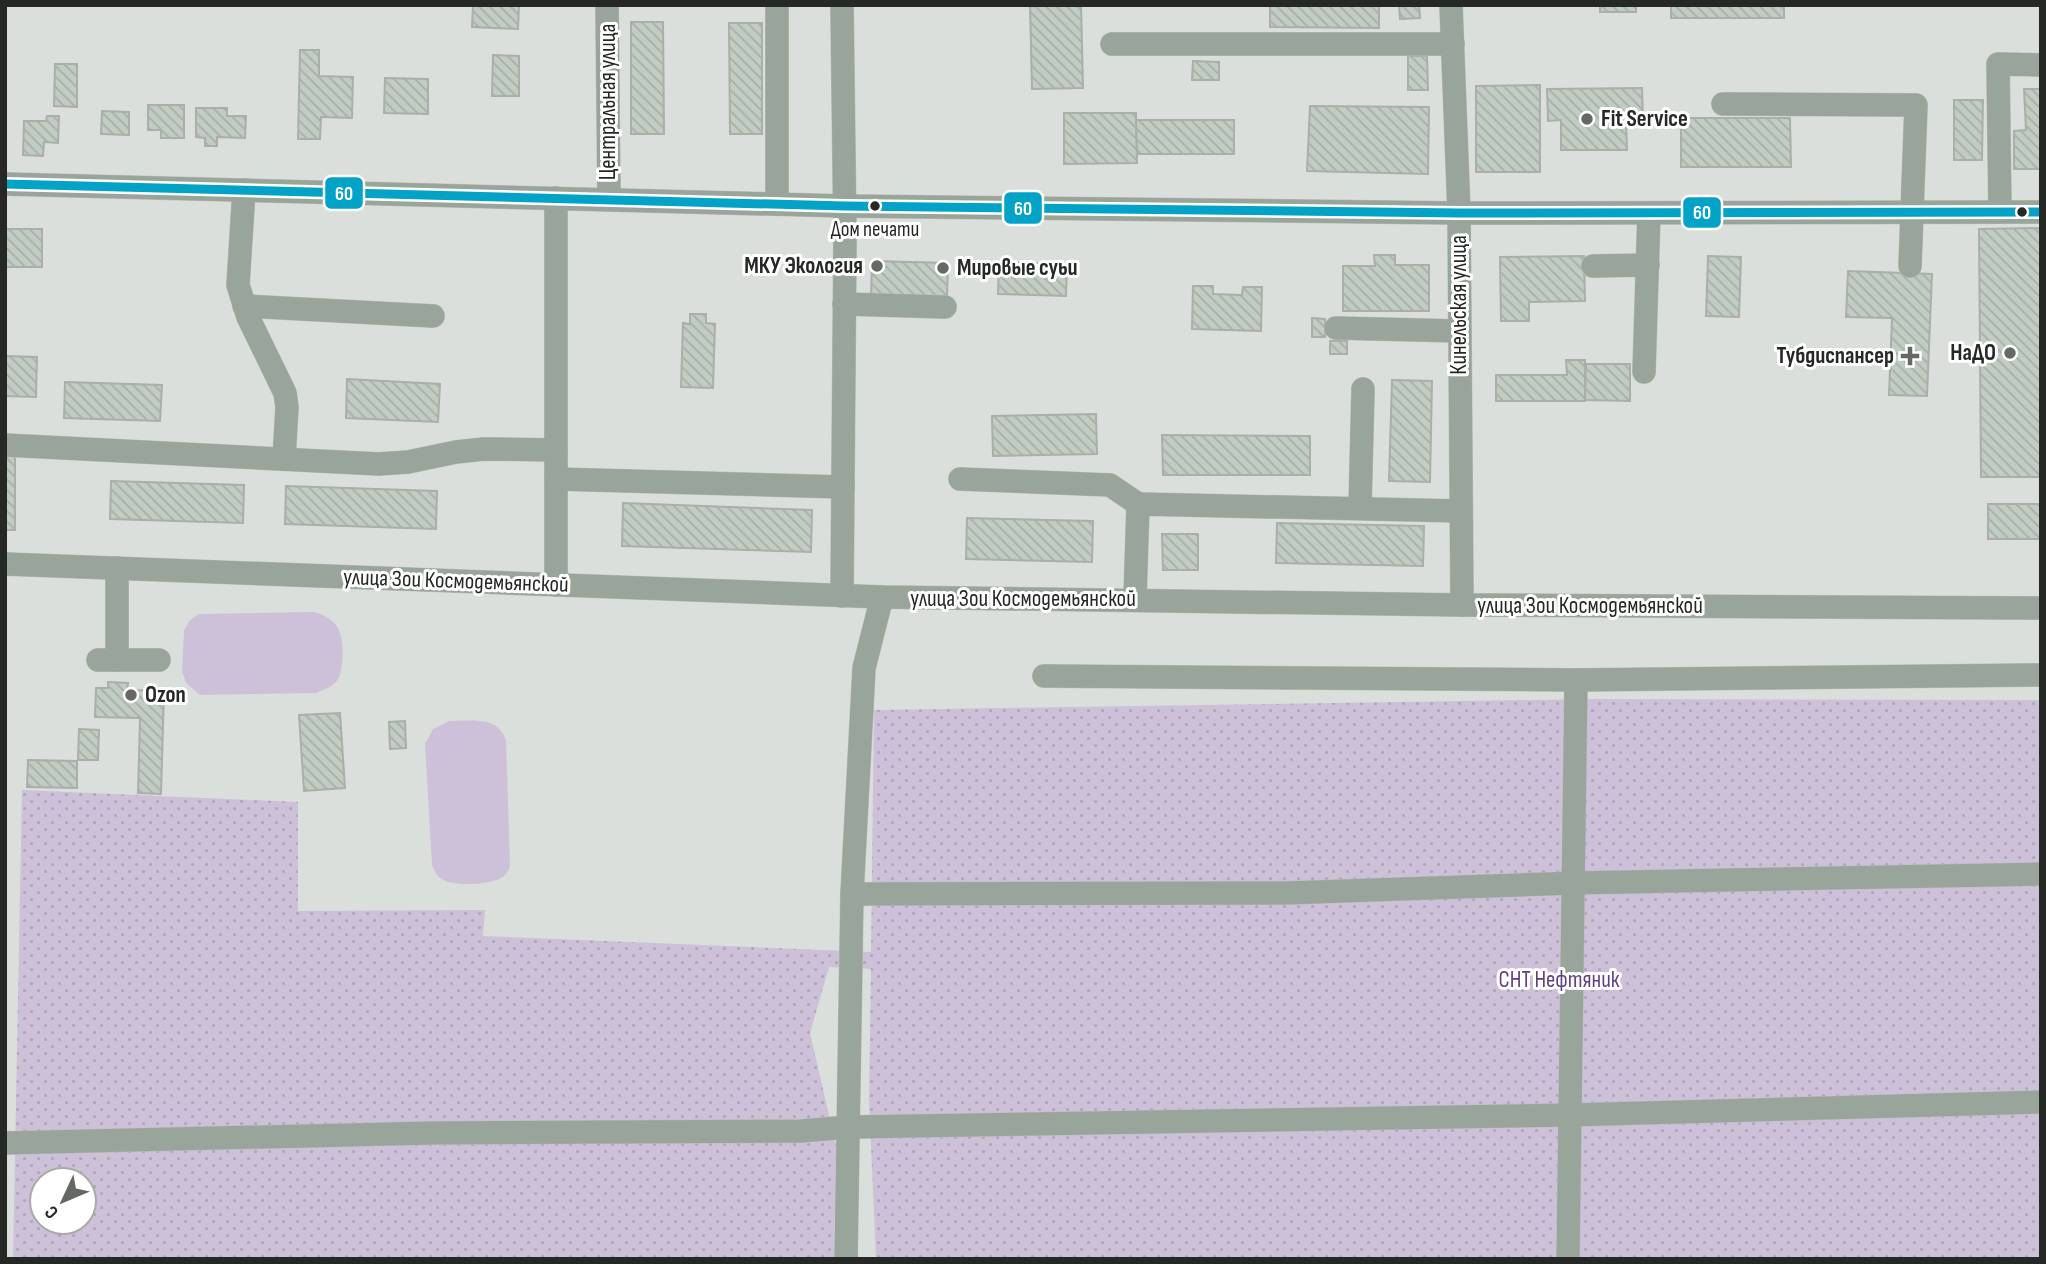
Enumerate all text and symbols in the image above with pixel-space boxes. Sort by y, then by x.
street label: Центральная улица [594,24,622,180]
place label: Fit Service [1601,105,1688,133]
marker: Fit Service [1579,111,1595,127]
line badge: 60 [324,176,364,210]
text: 60 [335,183,353,206]
line badge: 60 [1003,191,1043,225]
line badge: 60 [1682,196,1722,229]
text: 60 [1014,198,1032,221]
marker: Дом печати [868,199,882,213]
text: 60 [1693,202,1711,225]
unlabelled marker [2015,205,2029,219]
place label: Дом печати [831,217,919,242]
street label: Кинельская улица [1445,235,1473,375]
place label: МКУ Экология [744,252,863,280]
place label: Мировые суьи [957,254,1078,282]
marker: МКУ Экология [869,258,885,274]
marker: Мировые суьи [935,260,951,276]
place label: НаДО [1950,339,1996,367]
place label: Тубдиспансер [1776,342,1894,370]
marker: НаДО [2002,345,2018,361]
marker: Тубдиспансер [1900,346,1920,366]
street label: улица Зои Космодемьянской [343,563,569,599]
street label: улица Зои Космодемьянской [910,585,1136,613]
street label: улица Зои Космодемьянской [1477,592,1703,620]
place label: Ozon [145,681,186,709]
marker: Ozon [123,687,139,703]
park label: СНТ Нефтяник [1499,966,1620,994]
north arrow [28,1166,98,1236]
text: С [40,1200,64,1223]

